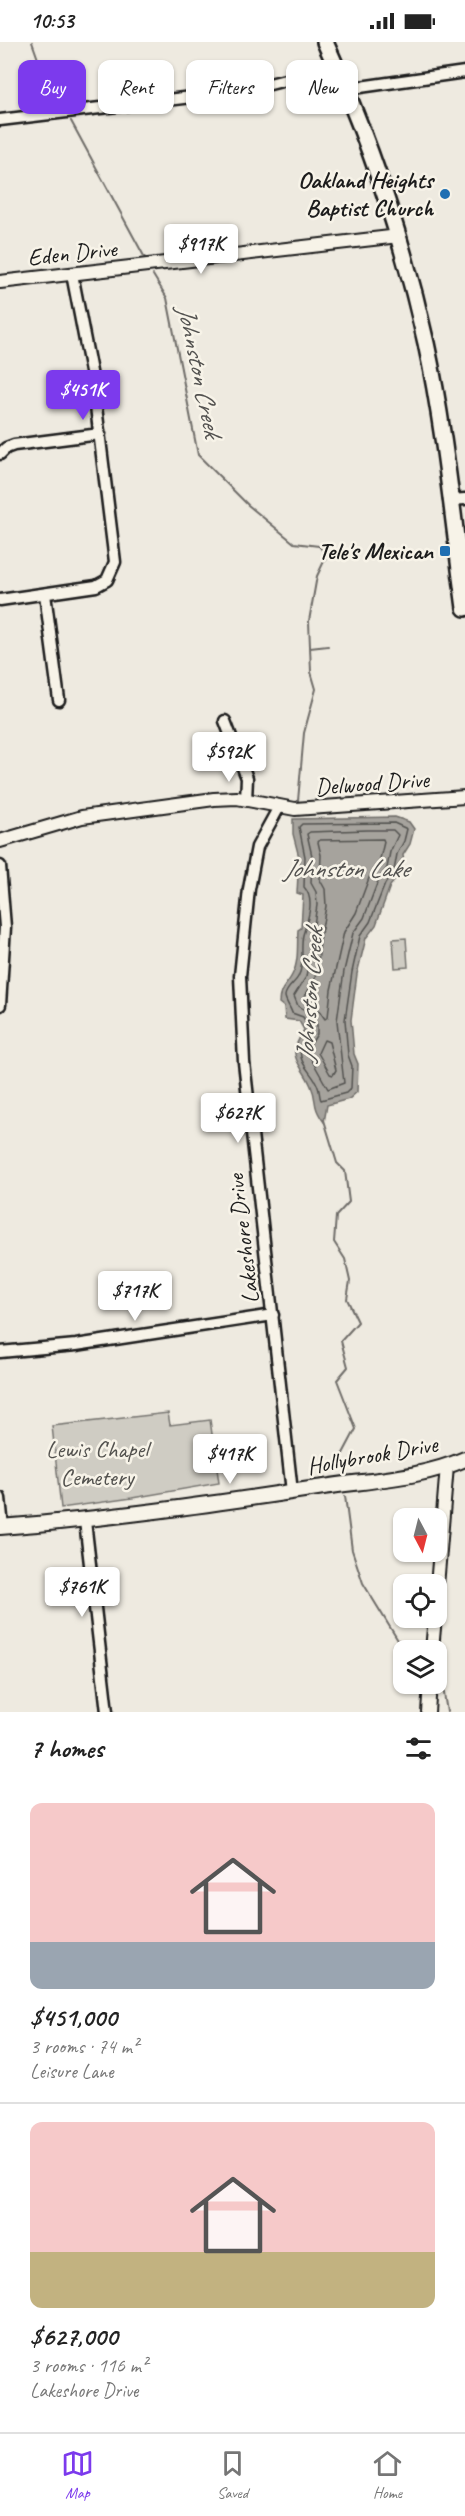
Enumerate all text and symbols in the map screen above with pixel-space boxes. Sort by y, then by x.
text: 10:53 [30,7,74,35]
chip: Buy [18,60,86,114]
chip: Rent [98,60,174,114]
chip: Filters [186,60,274,114]
chip: New [286,60,358,114]
place label: Oakland Heights Baptist Church [298,165,436,223]
marker: Oakland Heights Baptist Church [438,187,452,201]
pin: $917K [159,224,243,275]
text: $917K [178,231,224,256]
street label: Eden Drive [26,233,120,273]
water label: Johnston Creek [169,301,230,444]
pin: $451K [41,370,125,421]
text: $451K [60,377,106,402]
place label: Tele's Mexican [318,536,434,566]
marker: Tele's Mexican [438,544,452,558]
pin: $592K [187,732,271,783]
text: $592K [206,739,252,764]
street label: Delwood Drive [314,764,432,802]
water label: Johnston Lake [282,852,413,885]
water label: Johnston Creek [288,923,331,1065]
pin: $627K [196,1093,280,1144]
text: $627K [215,1100,261,1125]
street label: Lakeshore Drive [220,1171,266,1305]
pin: $717K [93,1271,177,1322]
text: $717K [112,1278,158,1303]
street label: Hollybrook Drive [304,1428,442,1481]
park label: Lewis Chapel Cemetery [46,1434,152,1492]
pin: $417K [188,1434,272,1485]
text: $417K [207,1441,253,1466]
north arrow [393,1508,447,1562]
map controls [393,1508,447,1694]
pin: $761K [40,1567,124,1618]
text: $761K [59,1574,105,1599]
button: locate [393,1574,447,1628]
button: layers [393,1640,447,1694]
text: 7 homes [30,1732,103,1765]
icon: filters [402,1732,435,1765]
icon: home [179,1842,287,1950]
text: $451,000 [30,2001,117,2034]
text: 3 rooms · 74 m² [30,2034,138,2059]
text: Leisure Lane [30,2059,114,2084]
icon: home [179,2161,287,2269]
text: $627,000 [30,2320,118,2353]
text: 3 rooms · 116 m² [30,2353,147,2378]
text: Lakeshore Drive [30,2378,138,2403]
tab: Map [61,2447,94,2503]
tab: Saved [216,2447,249,2503]
tab: Home [371,2447,404,2503]

